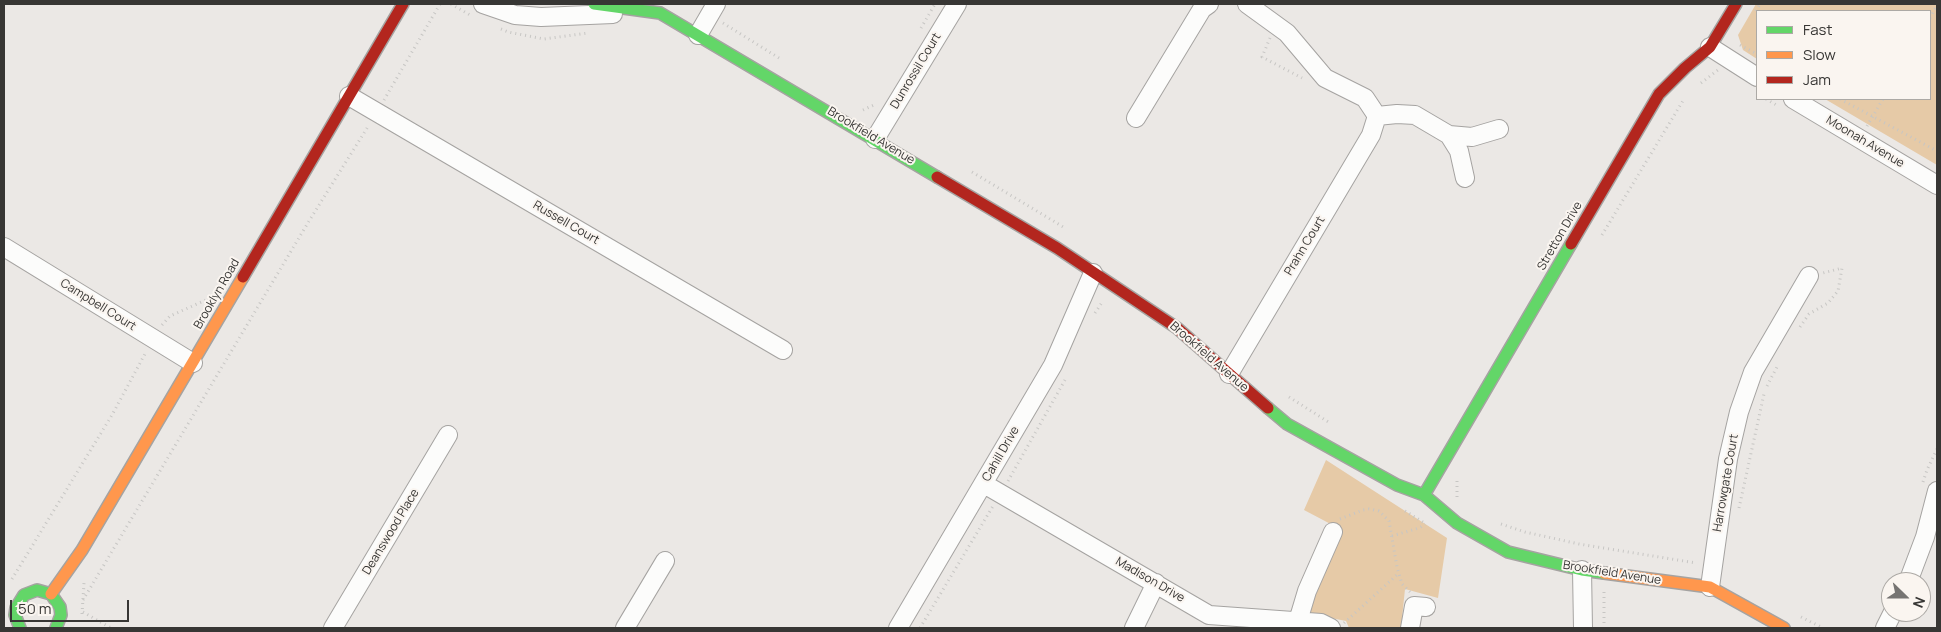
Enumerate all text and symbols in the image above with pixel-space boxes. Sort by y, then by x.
legend [1756,10,1931,100]
text: Fast [1803,19,1832,40]
street label: Dunrossil Court [888,30,944,112]
text: Slow [1803,44,1836,65]
text: Jam [1803,69,1831,90]
street label: Brookfield Avenue [825,104,917,168]
street label: Moonah Avenue [1823,113,1907,171]
street label: Russell Court [530,198,602,248]
street label: Stretton Drive [1535,199,1585,273]
street label: Prahn Court [1282,214,1328,278]
street label: Brooklyn Road [191,256,243,332]
street label: Campbell Court [57,276,139,334]
street label: Brookfield Avenue [1167,319,1251,395]
street label: Cahill Drive [979,424,1023,484]
street label: Harrowgate Court [1710,433,1742,533]
street label: Deanswood Place [360,486,422,578]
street label: Madison Drive [1113,554,1187,606]
street label: Brookfield Avenue [1562,558,1662,588]
north arrow [1881,572,1931,622]
scale bar [12,590,131,622]
text: N [1909,594,1930,611]
text: 50 m [18,598,52,619]

